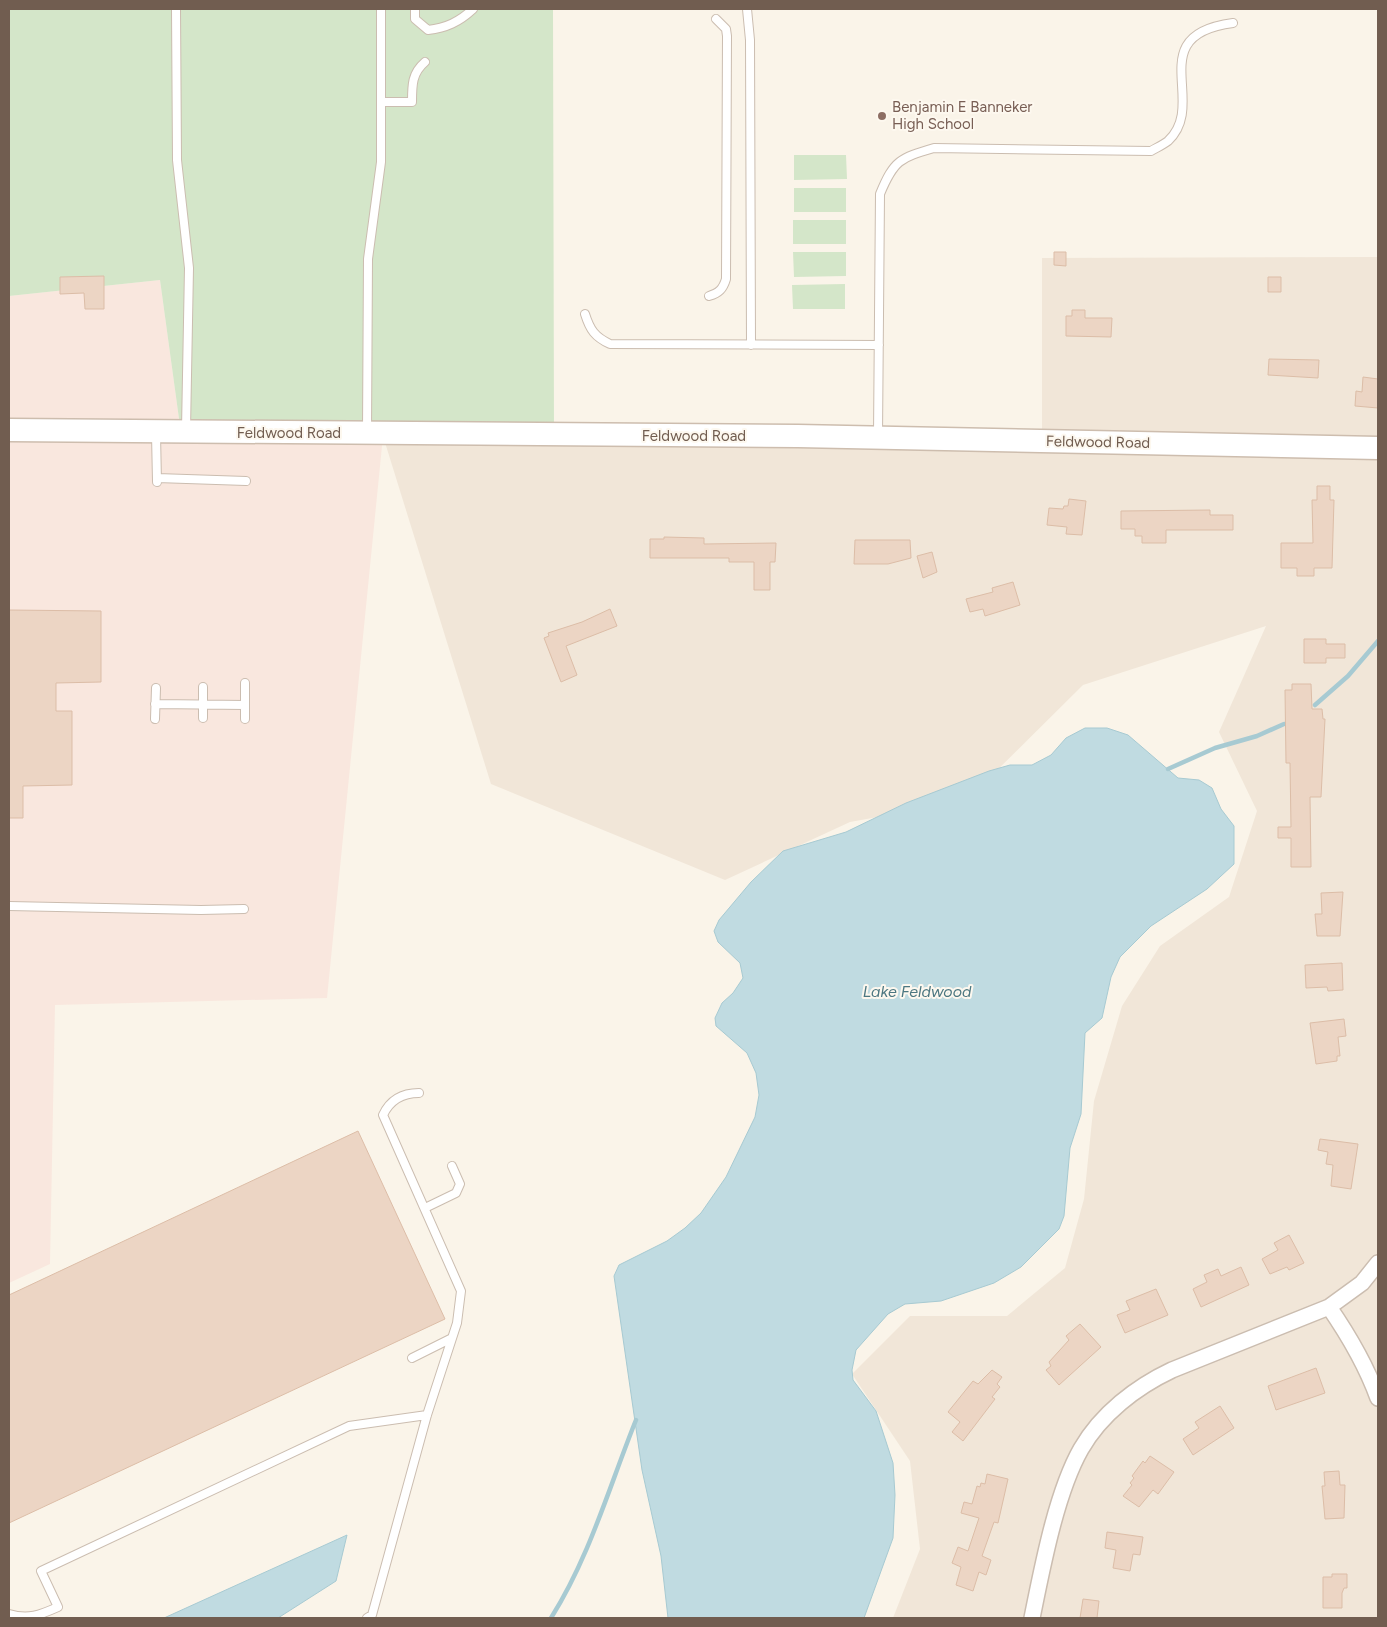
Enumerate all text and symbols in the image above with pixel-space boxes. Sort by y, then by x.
place label: Benjamin E Banneker High School [892,98,1032,133]
marker: Benjamin E Banneker High School [876,110,888,122]
street label: Feldwood Road [237,424,341,442]
street label: Feldwood Road [642,427,746,445]
street label: Feldwood Road [1046,432,1150,452]
water label: Lake Feldwood [863,982,972,1001]

